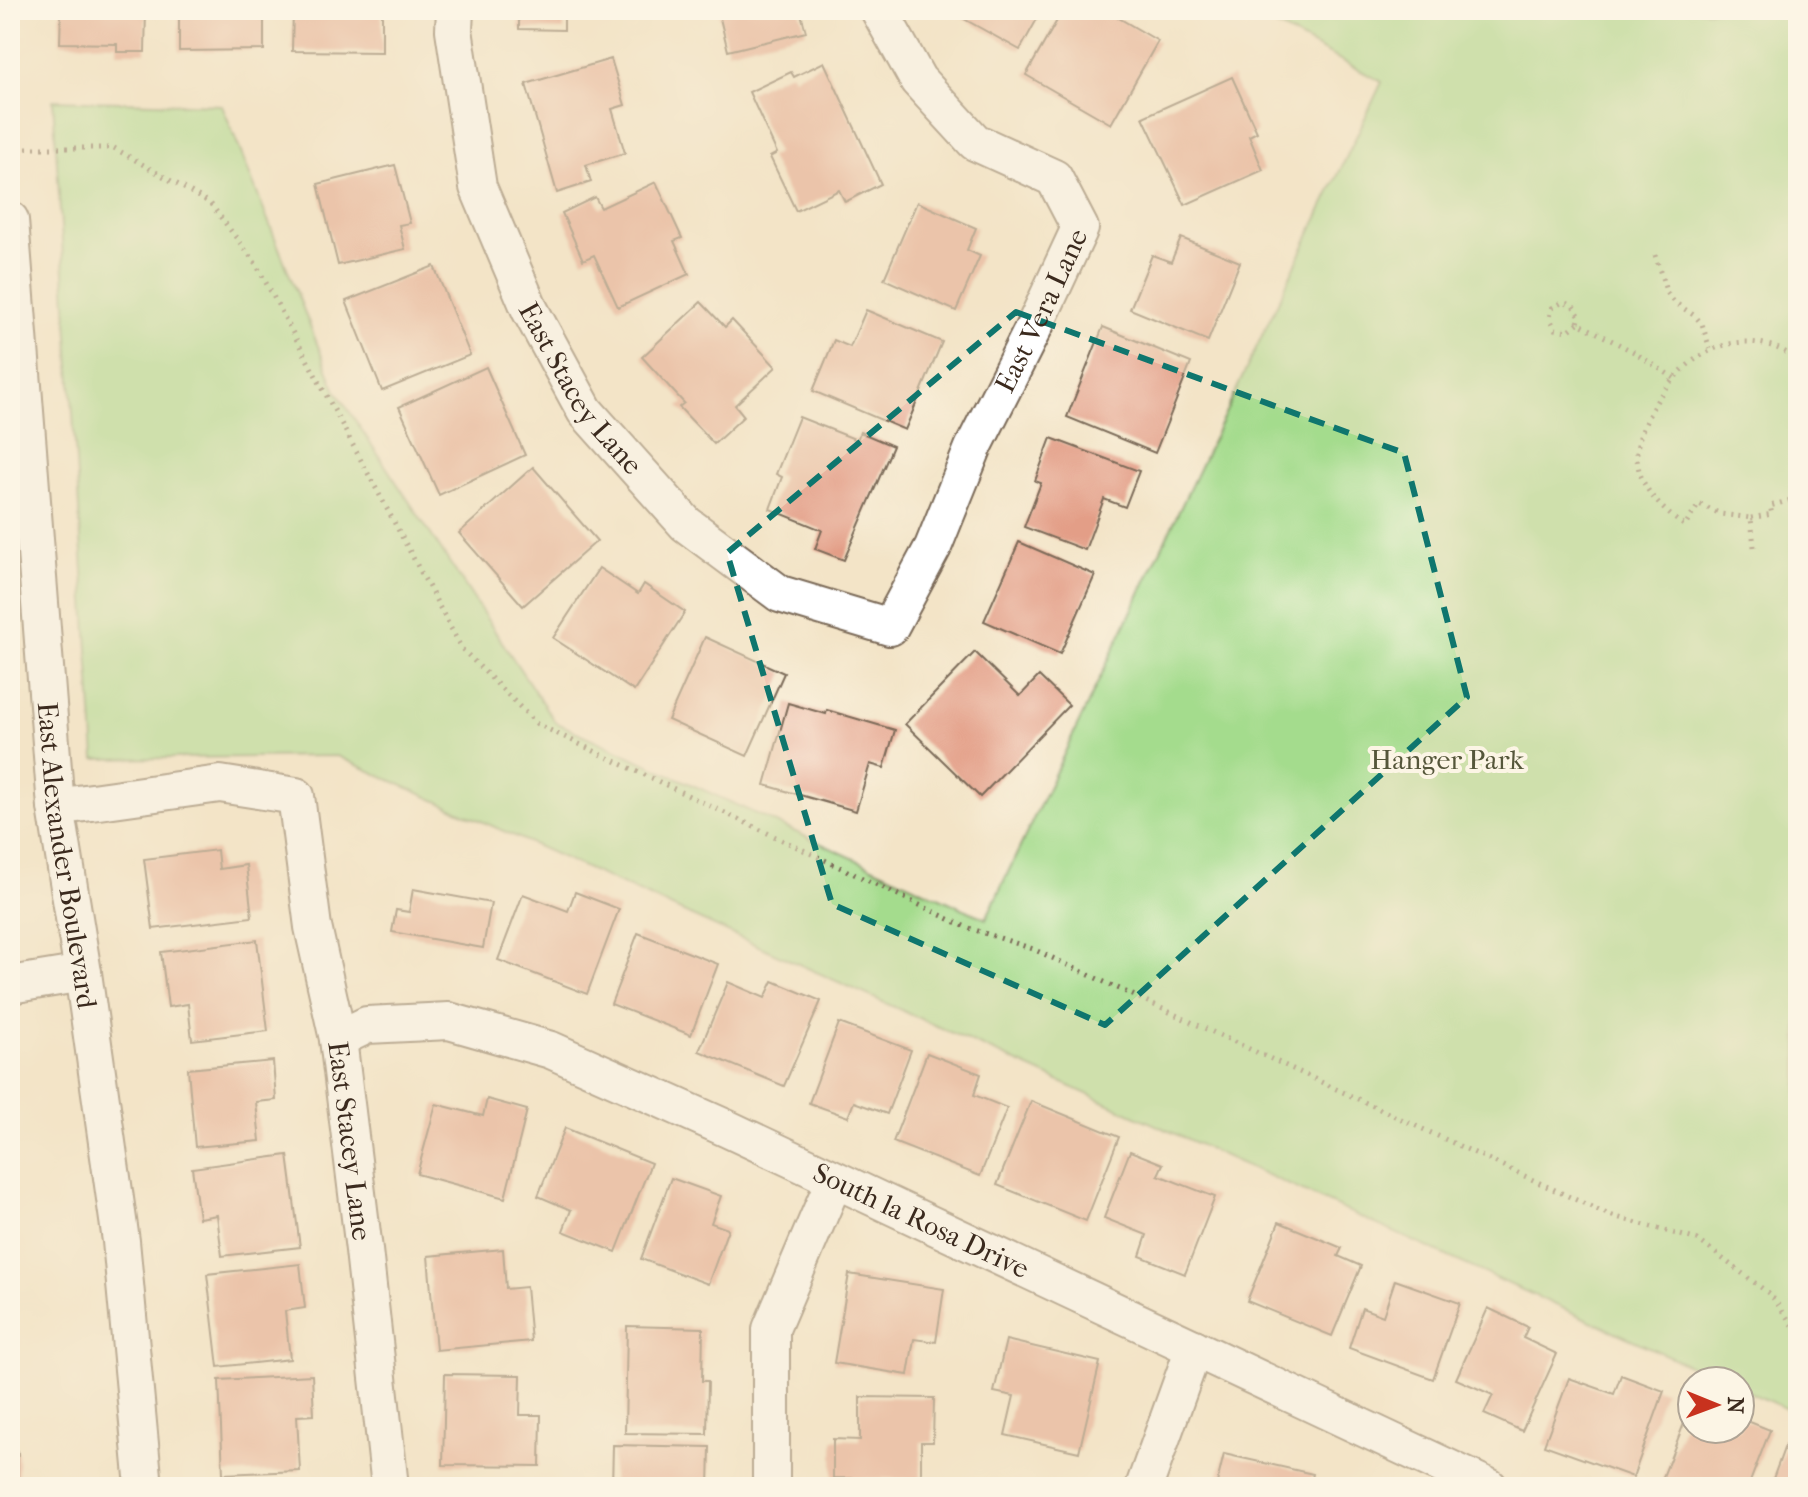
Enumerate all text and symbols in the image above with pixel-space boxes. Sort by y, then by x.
street label: East Vera Lane [987,223,1094,398]
street label: East Stacey Lane [512,296,650,481]
street label: East Alexander Boulevard [31,701,104,1011]
park label: Hanger Park [1370,743,1524,776]
street label: East Stacey Lane [322,1039,379,1242]
street label: South la Rosa Drive [808,1155,1035,1285]
north arrow [1676,1365,1756,1445]
text: N [1722,1397,1748,1414]

